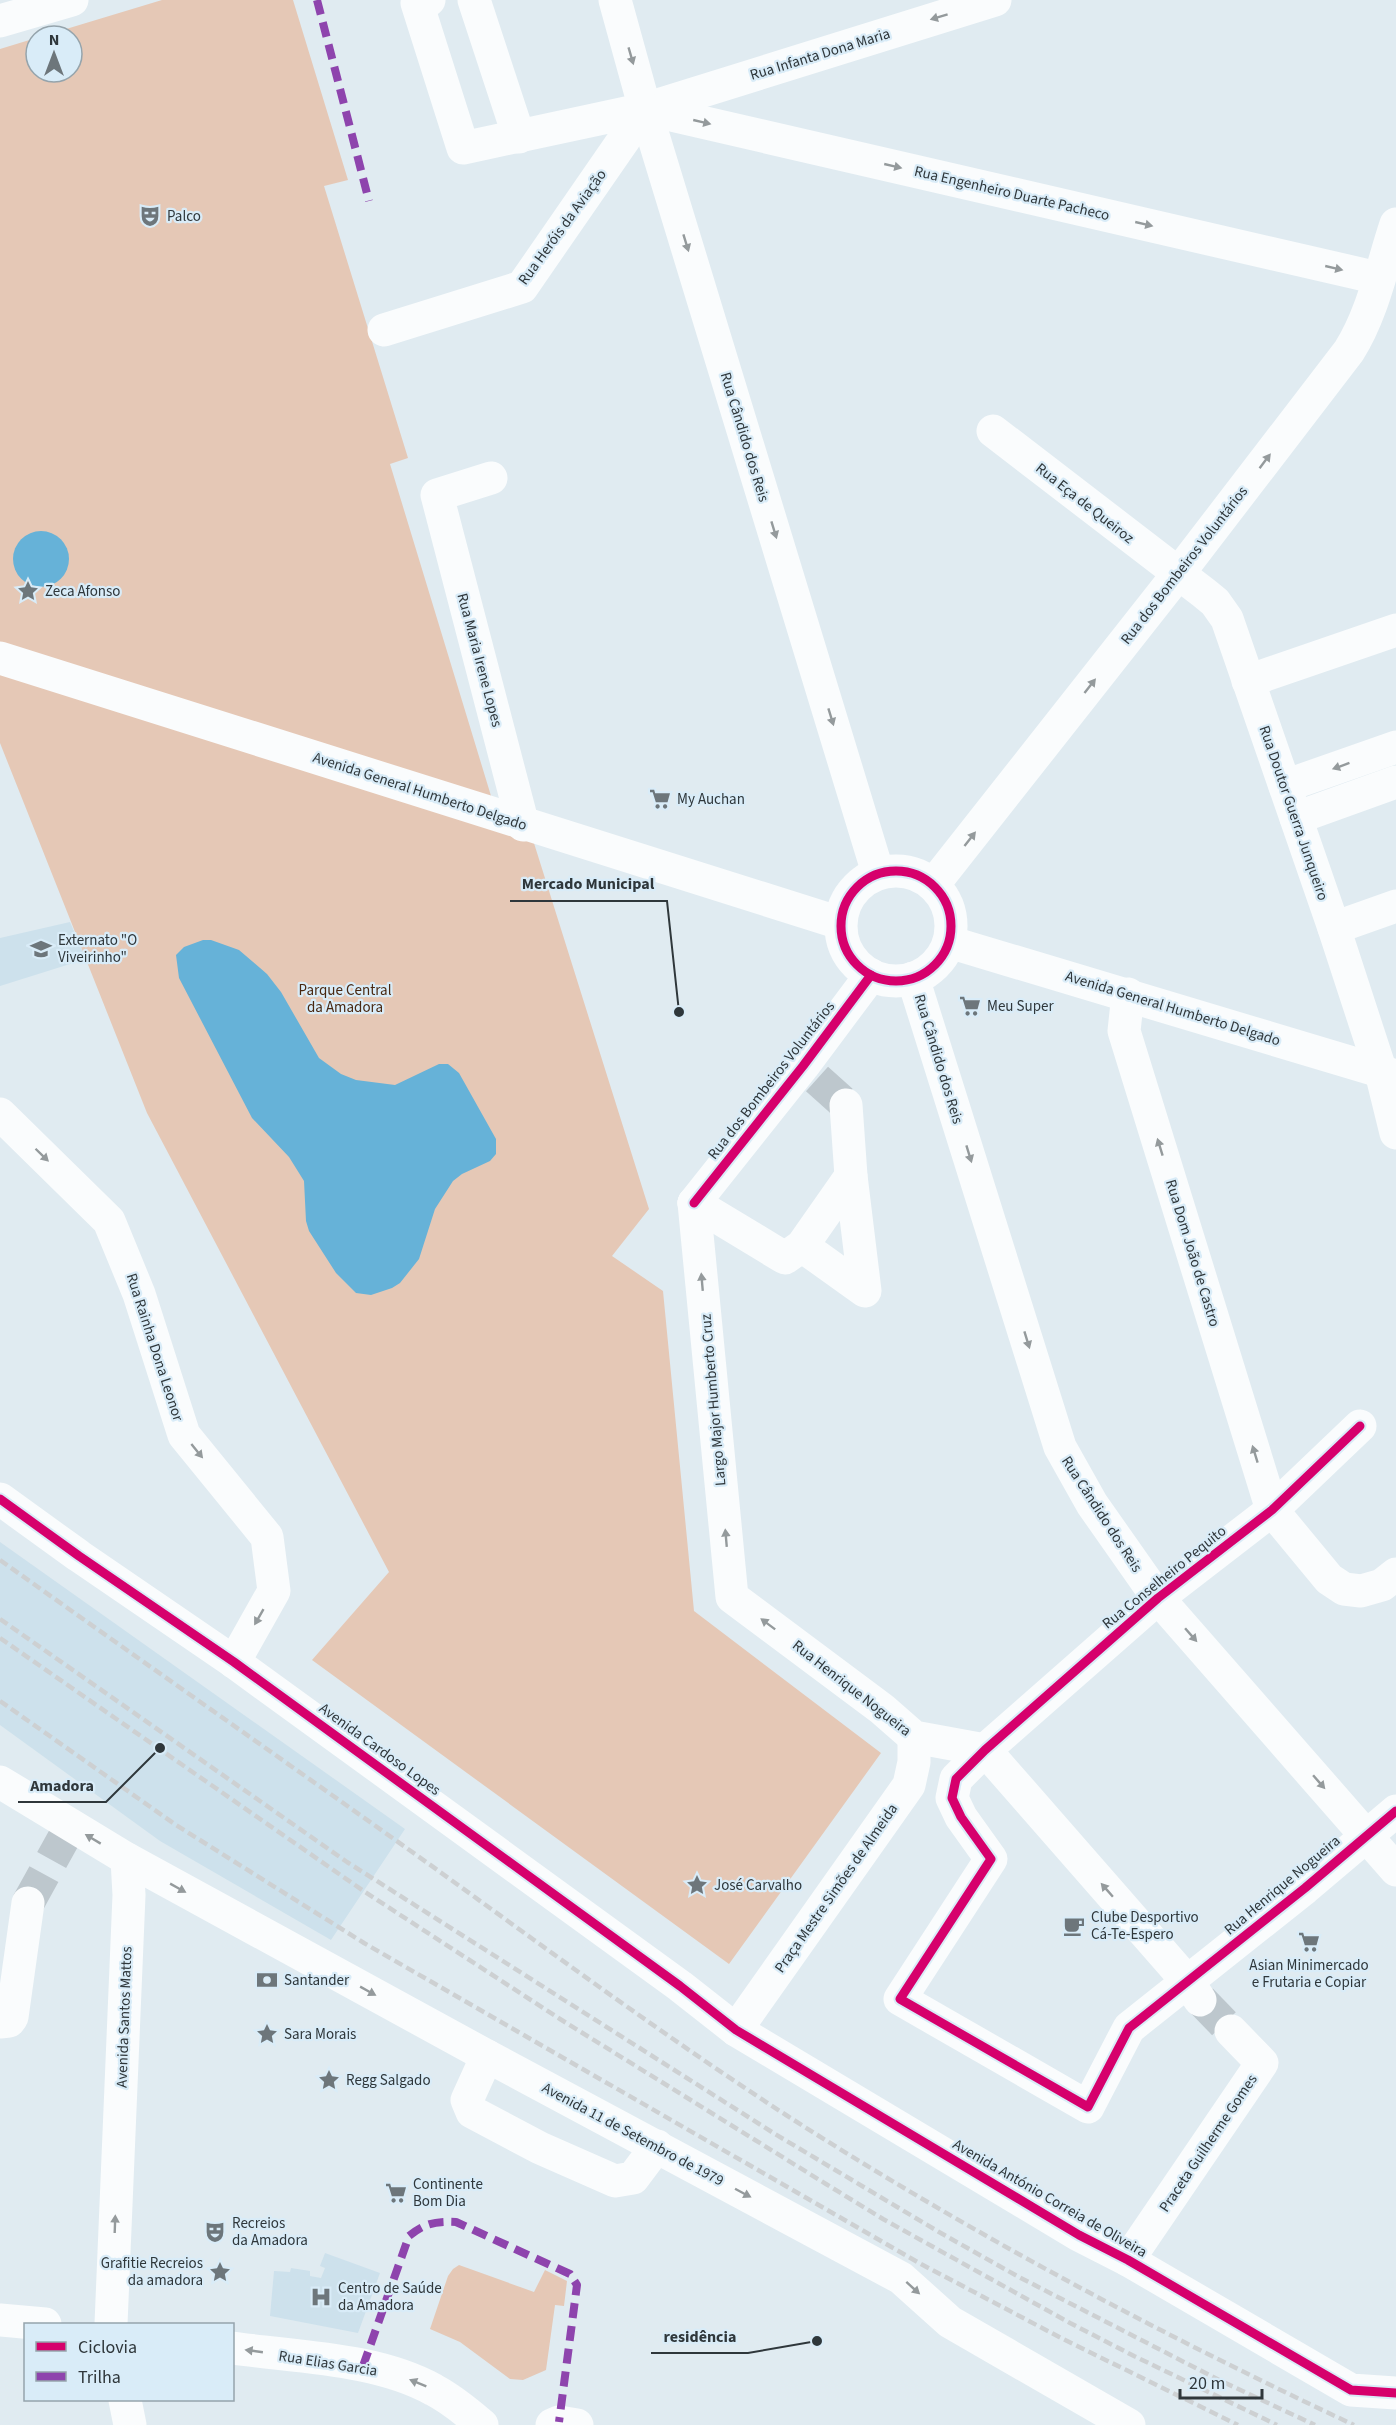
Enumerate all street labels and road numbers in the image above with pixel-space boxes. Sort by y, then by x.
street label: Rua Infanta Dona Maria [747,23,893,86]
street label: Rua Engenheiro Duarte Pacheco [912,161,1112,226]
street label: Rua Heróis da Aviação [513,165,612,289]
street label: Rua Cândido dos Reis [715,370,774,505]
street label: Rua Eça de Queiroz [1031,458,1138,549]
street label: Rua dos Bombeiros Voluntários [1116,482,1253,649]
street label: Rua Maria Irene Lopes [452,591,507,729]
street label: Rua Doutor Guerra Junqueiro [1254,723,1333,903]
street label: Avenida General Humberto Delgado [310,747,530,836]
street label: Avenida General Humberto Delgado [1063,966,1283,1051]
street label: Rua Cândido dos Reis [909,992,968,1127]
street label: Rua dos Bombeiros Voluntários [703,997,840,1164]
street label: Rua Dom João de Castro [1160,1177,1225,1329]
street label: Rua Rainha Dona Leonor [121,1271,189,1425]
street label: Largo Major Humberto Cruz [696,1313,731,1487]
street label: Rua Cândido dos Reis [1056,1452,1147,1576]
street label: Rua Conselheiro Pequito [1098,1521,1231,1634]
street label: Rua Henrique Nogueira [788,1635,916,1741]
street label: Avenida Cardoso Lopes [315,1698,445,1801]
street label: Praça Mestre Simões de Almeida [770,1799,903,1977]
street label: Rua Henrique Nogueira [1220,1831,1345,1940]
street label: Avenida Santos Mattos [112,1946,137,2088]
street label: Praceta Guilherme Gomes [1154,2070,1262,2216]
street label: Avenida 11 de Setembro de 1979 [538,2078,727,2191]
street label: Avenida António Correia de Oliveira [949,2134,1151,2263]
street label: Rua Elias Garcia [277,2345,379,2382]

